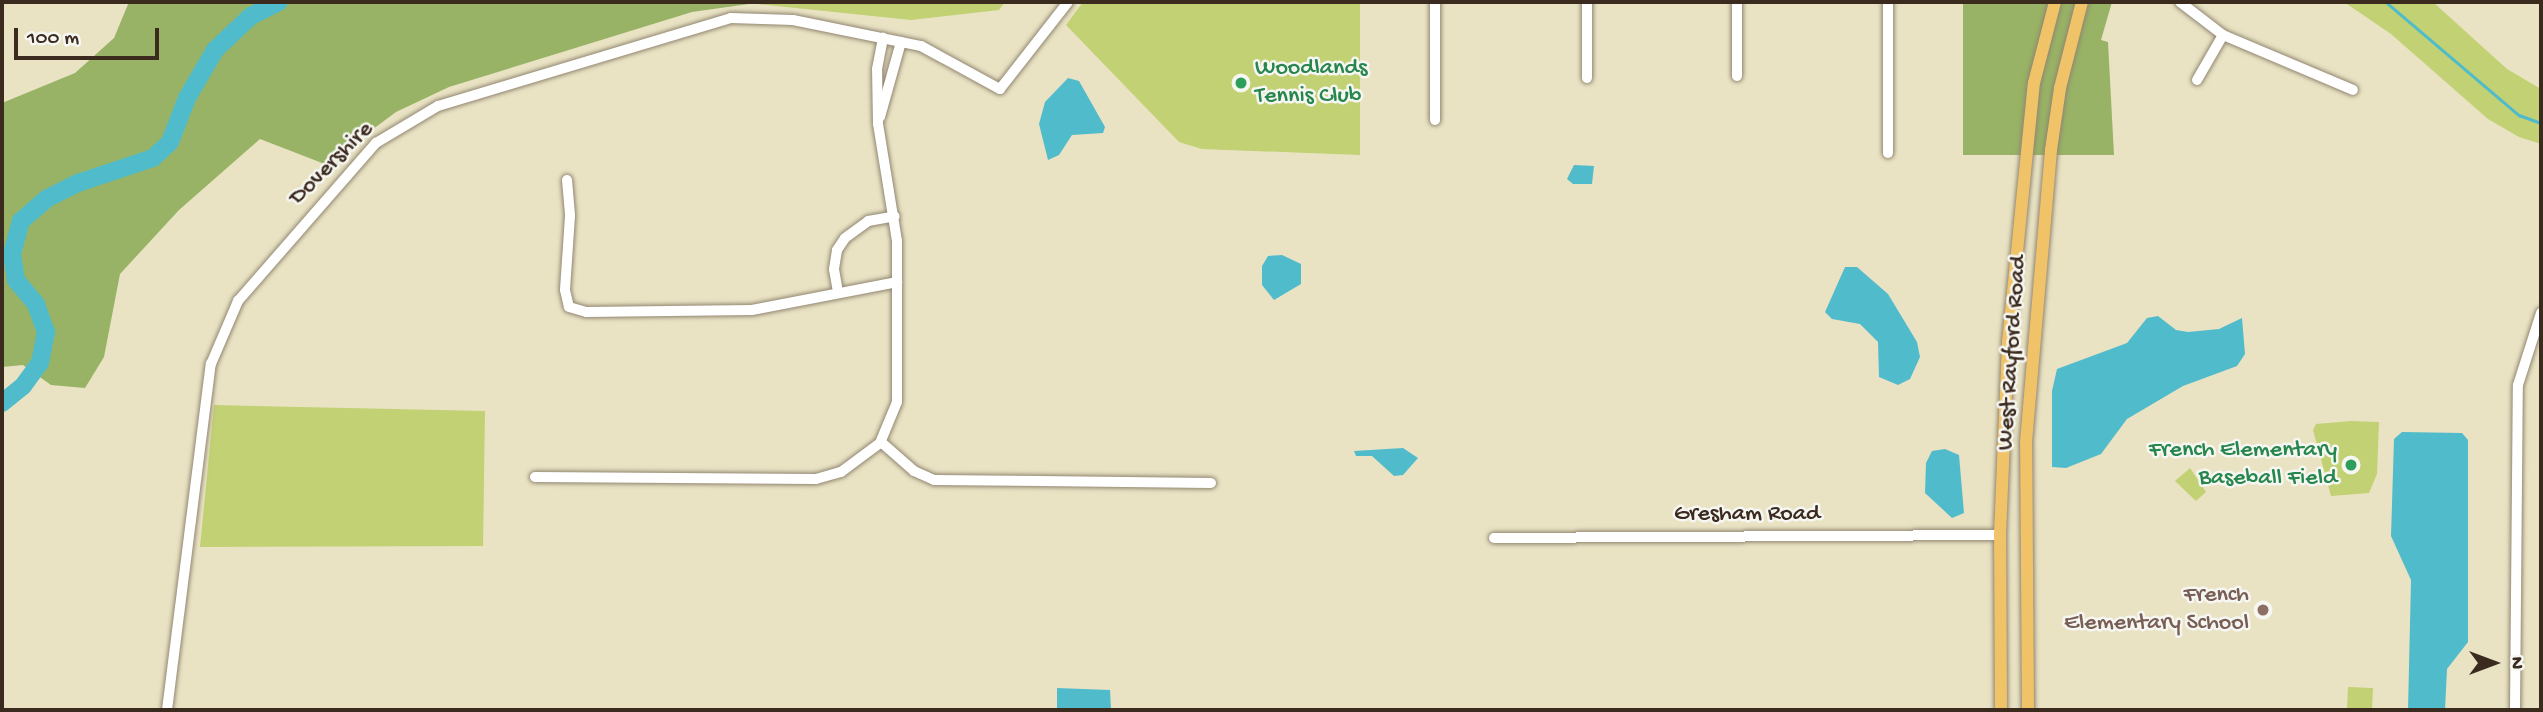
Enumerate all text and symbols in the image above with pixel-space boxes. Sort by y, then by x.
scale bar [18,14,163,58]
text: 100 m [27,27,79,52]
place label: Woodlands Tennis Club [1255,55,1367,111]
marker: Woodlands Tennis Club [1233,75,1249,91]
street label: Dovershire [284,116,380,212]
street label: West Rayford Road [1992,255,2034,451]
place label: French Elementary Baseball Field [2149,437,2337,493]
marker: French Elementary Baseball Field [2343,457,2359,473]
street label: Gresham Road [1674,501,1820,529]
place label: French Elementary School [2064,582,2249,638]
marker: French Elementary School [2255,602,2271,618]
north arrow [2459,628,2529,698]
text: N [2504,657,2527,669]

